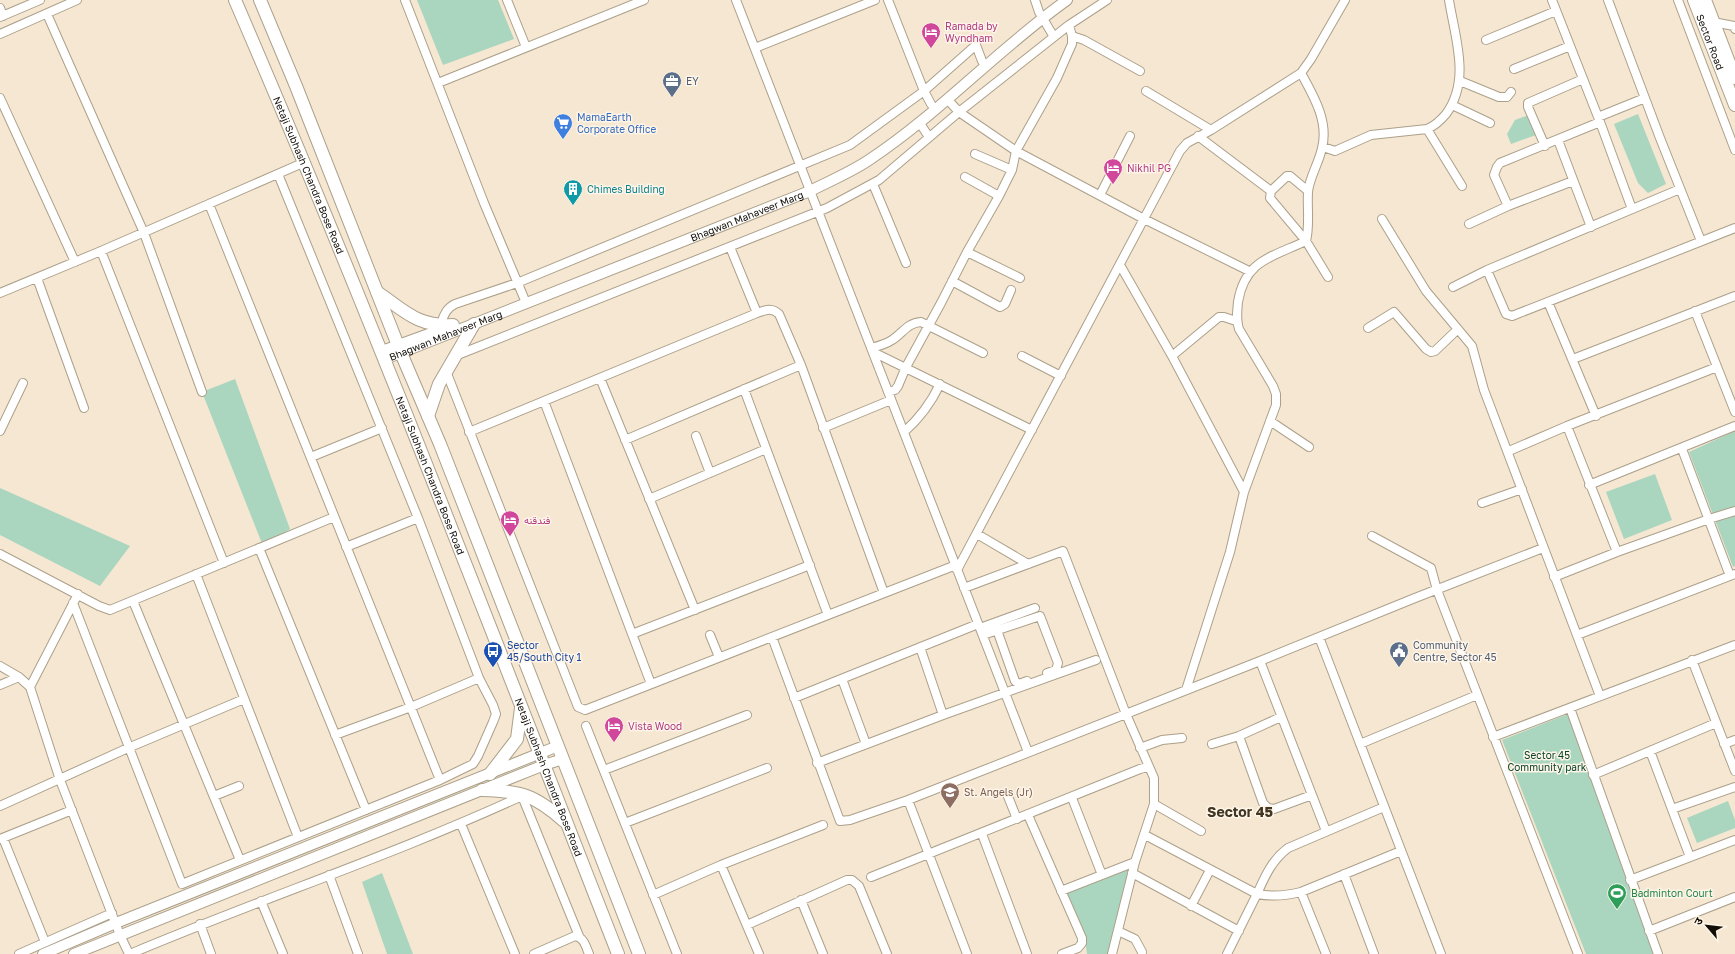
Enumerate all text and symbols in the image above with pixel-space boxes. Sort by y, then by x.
street label: Sector Road [1694,12,1727,71]
place label: Ramada by Wyndham [945,20,998,44]
hotel icon: Ramada by Wyndham [920,21,942,49]
office icon: EY [661,70,683,98]
place label: EY [686,75,699,87]
street label: Netaji Subhash Chandra Bose Road [271,95,347,255]
place label: MamaEarth Corporate Office [577,111,656,135]
supermarket icon: MamaEarth Corporate Office [552,112,574,140]
hotel icon: Nikhil PG [1102,157,1124,185]
place label: Nikhil PG [1127,162,1171,174]
building icon: Chimes Building [562,178,584,206]
place label: Chimes Building [587,183,665,195]
street label: Bhagwan Mahaveer Marg [689,188,805,244]
street label: Bhagwan Mahaveer Marg [387,307,504,363]
street label: Netaji Subhash Chandra Bose Road [394,395,467,556]
hotel icon: فندقنه [499,509,521,537]
place label: فندقنه [524,514,551,526]
place label: Sector 45/South City 1 [507,639,582,663]
place label: Community Centre, Sector 45 [1413,639,1497,663]
bus stop icon: Sector 45/South City 1 [482,640,504,668]
public building icon: Community Centre, Sector 45 [1388,640,1410,668]
street label: Netaji Subhash Chandra Bose Road [513,696,585,858]
hotel icon: Vista Wood [603,715,625,743]
place label: Vista Wood [628,720,682,732]
park label: Sector 45 Community park [1507,749,1587,773]
school or university icon: St. Angels (Jr) [939,781,961,809]
place label: St. Angels (Jr) [964,786,1033,798]
district label: Sector 45 [1207,803,1273,820]
sports icon: Badminton Court [1606,882,1628,910]
place label: Badminton Court [1631,887,1713,899]
north arrow [1687,906,1727,946]
text: उ [1690,915,1705,927]

